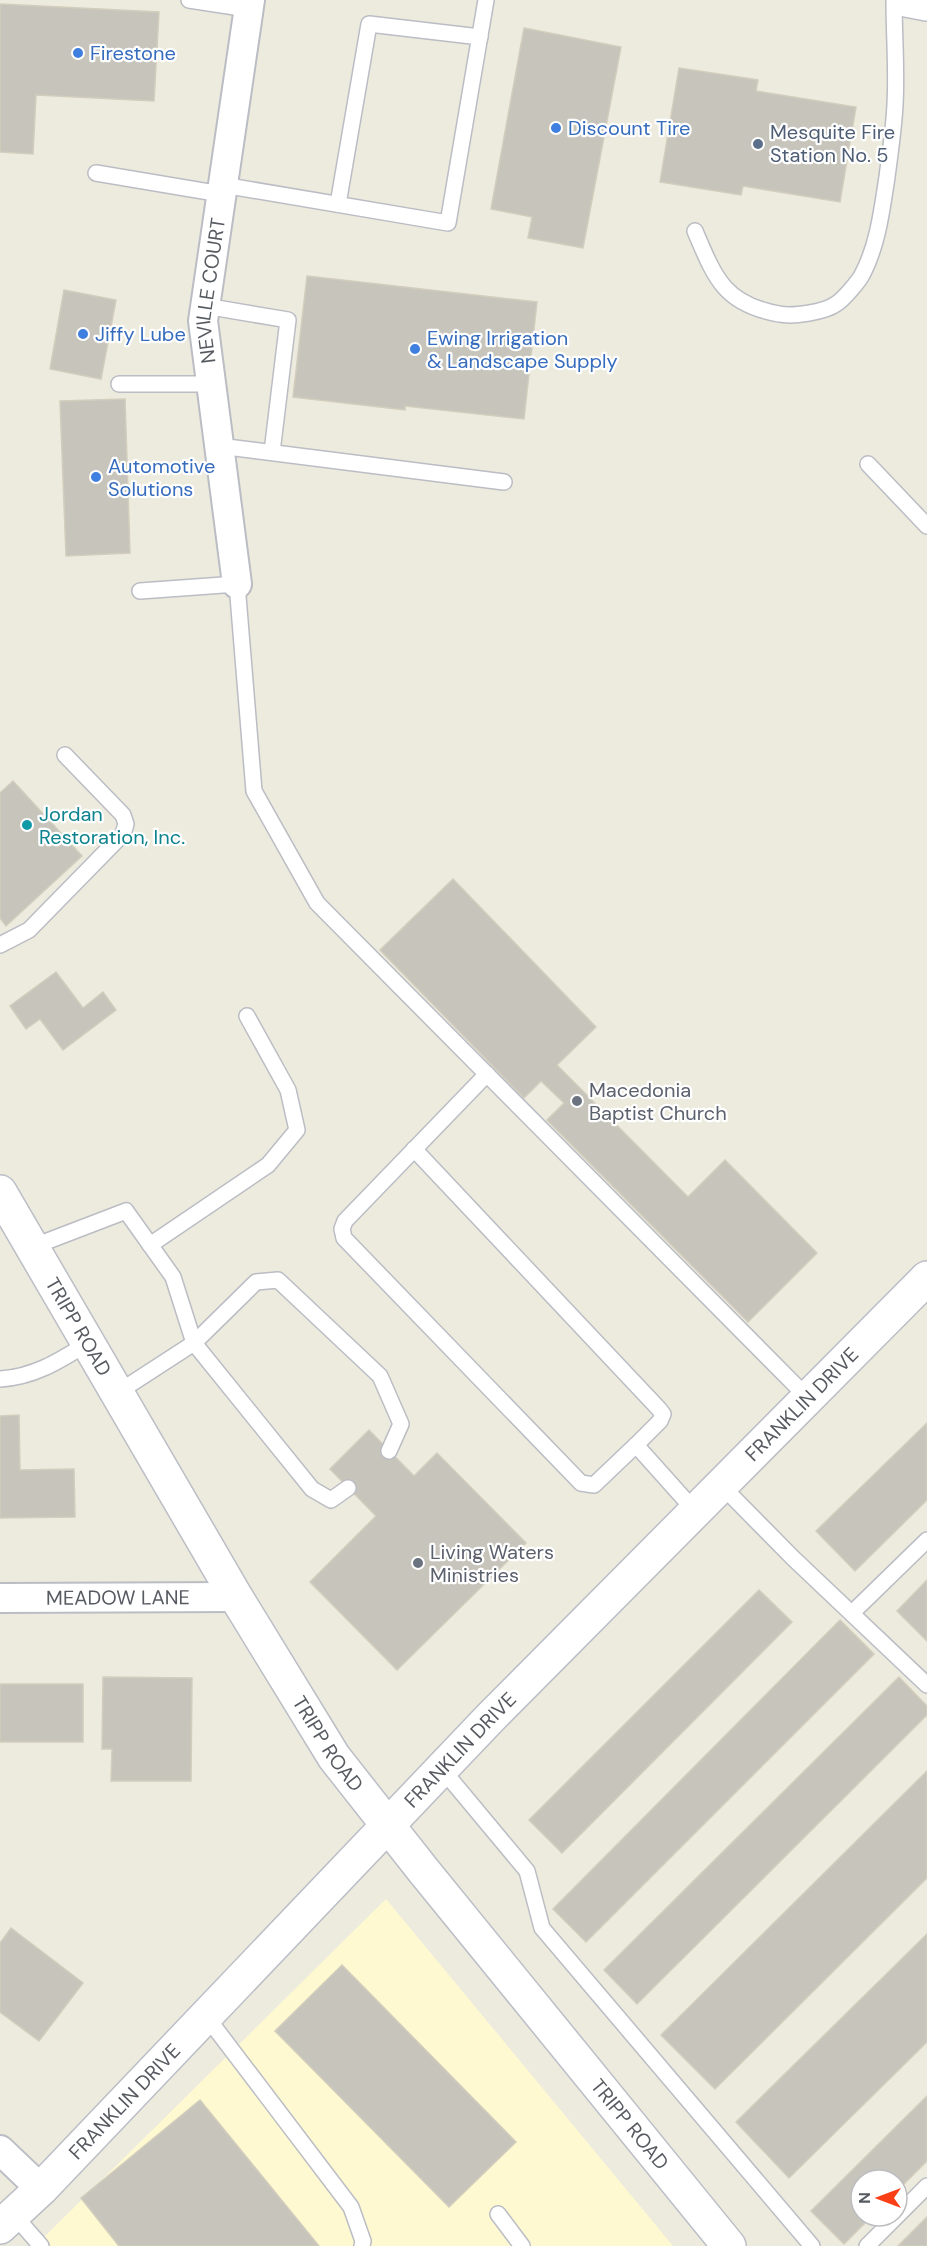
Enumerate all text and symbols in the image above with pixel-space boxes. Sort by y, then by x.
place label: Firestone [90,40,176,66]
marker: Firestone [71,46,85,60]
place label: Discount Tire [568,115,690,141]
place label: Mesquite Fire Station No. 5 [770,119,895,168]
marker: Discount Tire [549,121,563,135]
marker: Mesquite Fire Station No. 5 [751,137,765,151]
street label: NEVILLE COURT [190,216,231,365]
place label: Jiffy Lube [95,321,186,347]
place label: Ewing Irrigation & Landscape Supply [427,325,618,374]
marker: Jiffy Lube [76,327,90,341]
marker: Ewing Irrigation & Landscape Supply [408,342,422,356]
place label: Automotive Solutions [108,453,215,502]
marker: Automotive Solutions [89,470,103,484]
place label: Jordan Restoration, Inc. [39,801,185,850]
marker: Jordan Restoration, Inc. [20,818,34,832]
place label: Macedonia Baptist Church [589,1077,727,1126]
marker: Macedonia Baptist Church [570,1094,584,1108]
street label: TRIPP ROAD [40,1273,117,1381]
street label: FRANKLIN DRIVE [739,1341,864,1467]
place label: Living Waters Ministries [430,1539,554,1588]
marker: Living Waters Ministries [411,1556,425,1570]
street label: MEADOW LANE [46,1584,190,1611]
street label: FRANKLIN DRIVE [398,1686,522,1813]
street label: TRIPP ROAD [287,1691,369,1797]
street label: FRANKLIN DRIVE [63,2038,186,2165]
street label: TRIPP ROAD [585,2073,675,2175]
north arrow [849,2168,909,2228]
text: N [854,2192,875,2204]

